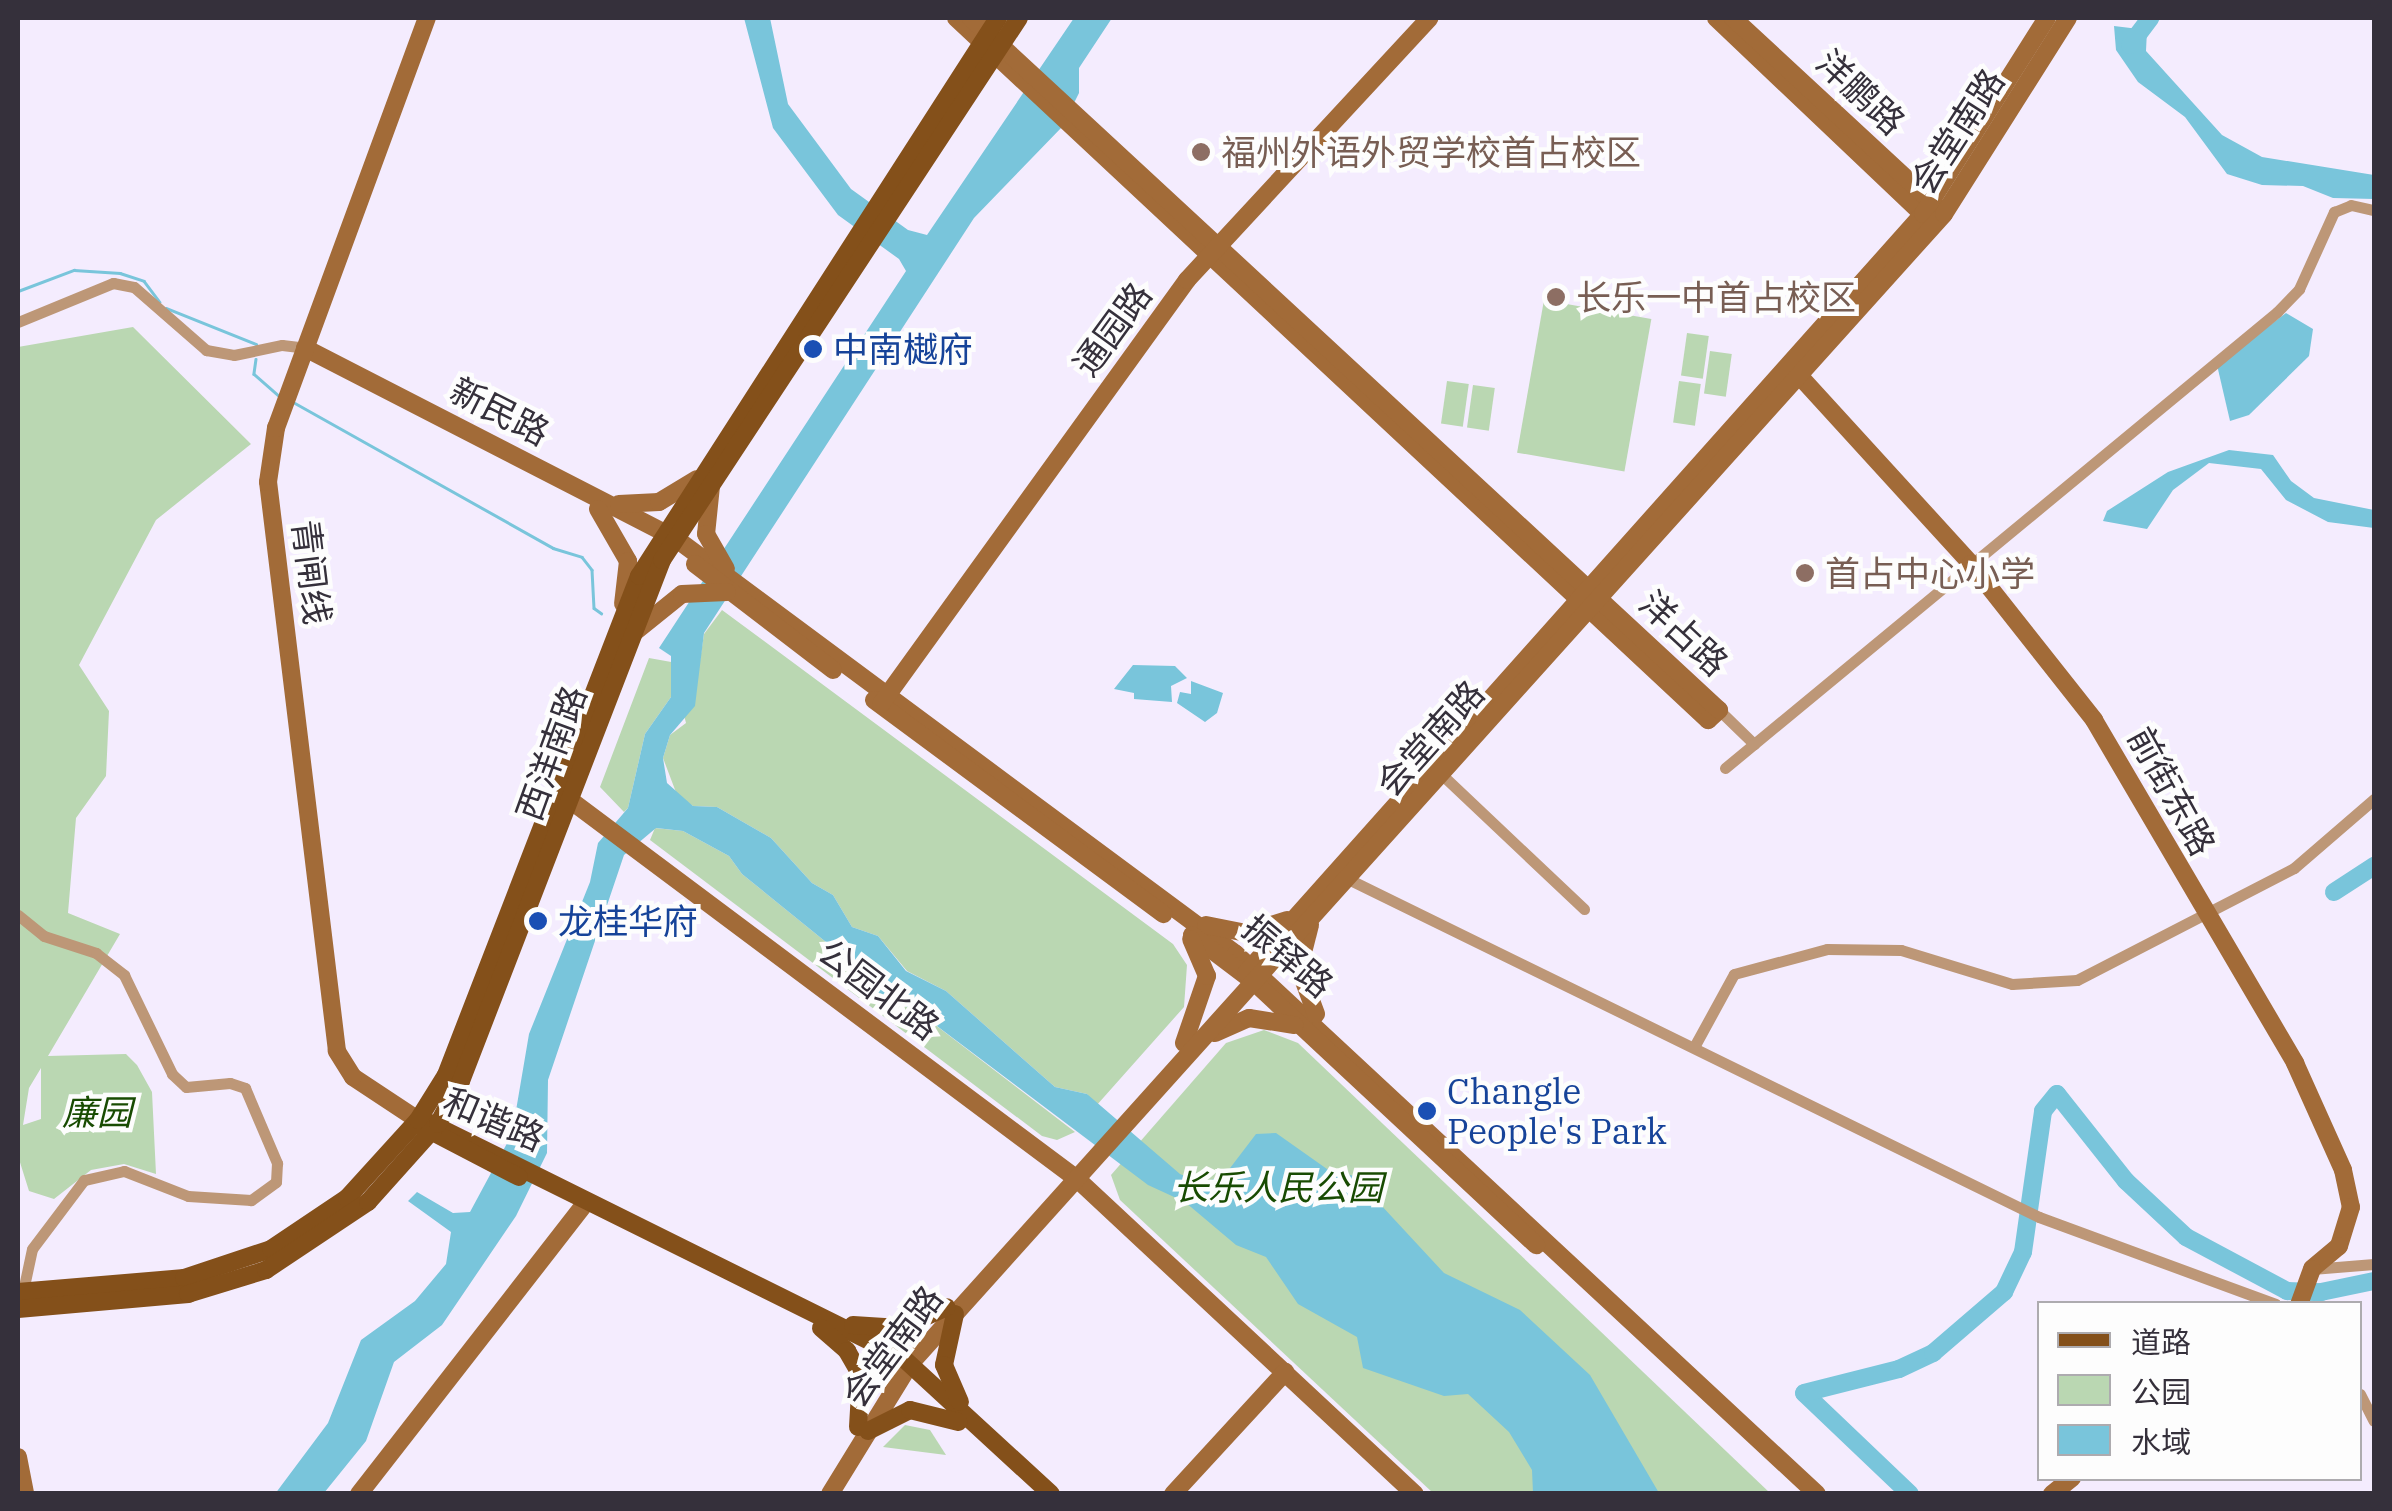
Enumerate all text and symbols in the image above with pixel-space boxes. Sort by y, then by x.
street label: 洋鹏路 [1808,41,1914,143]
street label: 会堂南路 [1901,61,2013,201]
place label: 福州外语外贸学校首占校区 [1221,131,1641,173]
marker: 福州外语外贸学校首占校区 [1190,141,1212,163]
street label: 通园路 [1064,274,1160,384]
place label: 长乐一中首占校区 [1576,276,1856,318]
marker: 长乐一中首占校区 [1545,286,1567,308]
place label: 中南樾府 [833,328,973,370]
marker: 中南樾府 [802,338,824,360]
street label: 新民路 [444,368,556,454]
street label: 青闸线 [285,517,339,627]
place label: 首占中心小学 [1825,552,2035,594]
marker: 首占中心小学 [1794,562,1816,584]
street label: 洋占路 [1631,582,1737,684]
street label: 会堂南路 [1368,672,1492,804]
street label: 西洋南路 [507,680,595,826]
street label: 前街东路 [2120,720,2224,862]
place label: 龙桂华府 [558,900,698,942]
street label: 振铎路 [1234,906,1342,1006]
marker: 龙桂华府 [527,910,549,932]
street label: 公园北路 [810,930,948,1048]
place label: Changle People's Park [1447,1070,1667,1152]
street label: 和谐路 [437,1079,551,1159]
park label: 廉园 [62,1091,132,1133]
marker: Changle People's Park [1416,1100,1438,1122]
park label: 长乐人民公园 [1173,1166,1383,1208]
street label: 会堂南路 [833,1277,951,1415]
legend [2037,1301,2362,1481]
text: 道路 [2131,1322,2191,1361]
text: 公园 [2131,1372,2191,1411]
text: 水域 [2131,1422,2191,1461]

